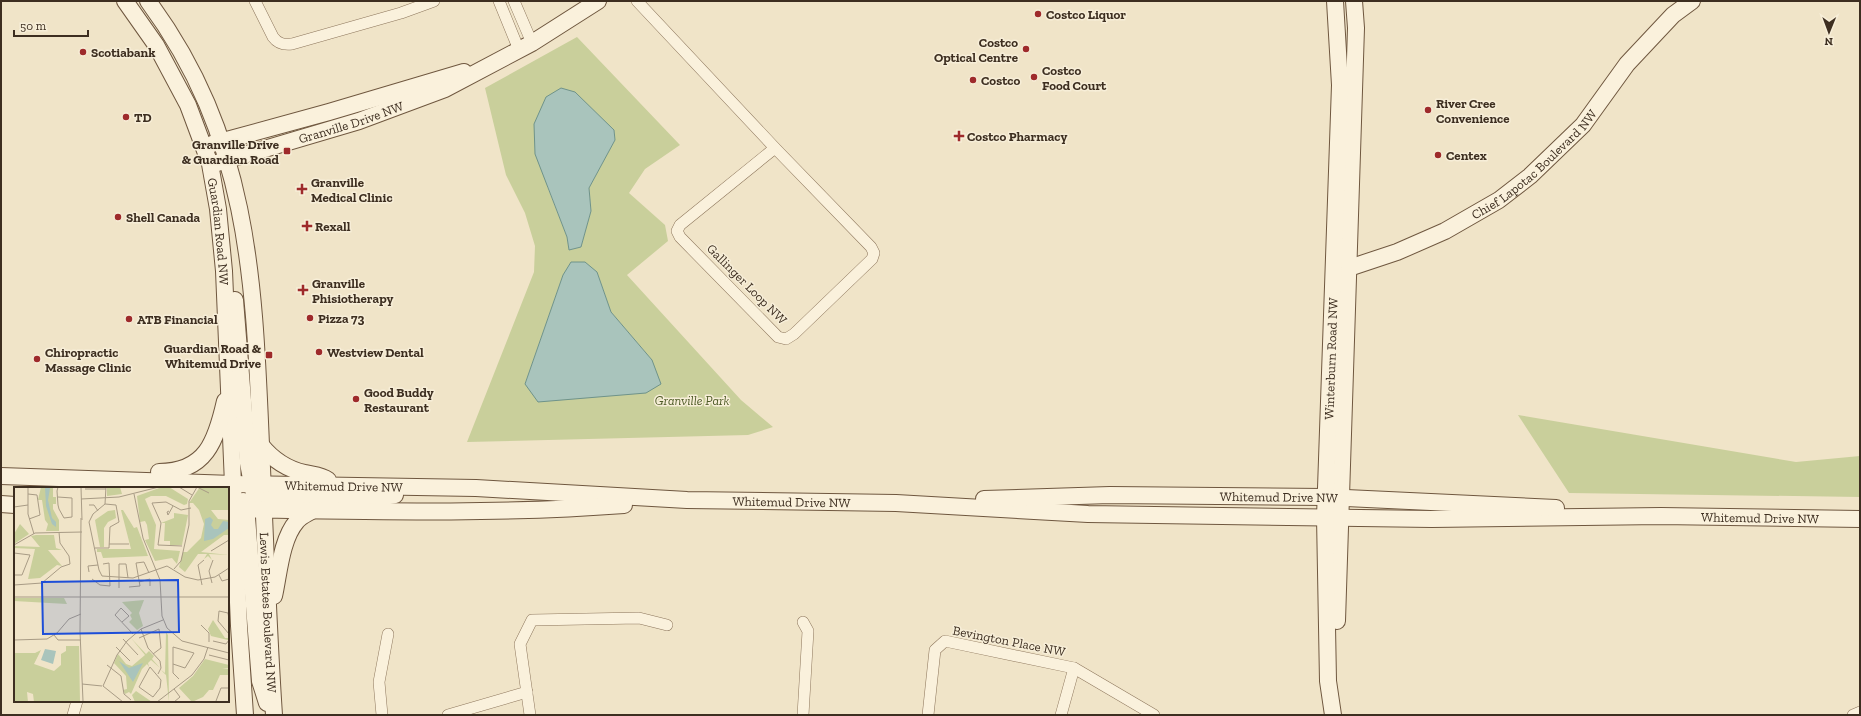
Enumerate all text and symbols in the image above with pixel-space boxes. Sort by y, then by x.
place label: Costco Liquor [1046,7,1126,22]
marker: Costco Liquor [1033,9,1043,19]
scale bar [14,12,88,38]
north arrow [1809,12,1849,52]
text: 50 m [20,19,47,33]
place label: Costco Optical Centre [934,35,1019,65]
text: N [1824,35,1833,48]
marker: Costco Optical Centre [1021,44,1031,54]
place label: Scotiabank [91,45,155,60]
marker: Scotiabank [78,47,88,57]
place label: Costco Food Court [1042,63,1107,93]
marker: Costco Food Court [1029,72,1039,82]
place label: Costco [981,73,1020,88]
marker: Costco [968,75,978,85]
place label: River Cree Convenience [1436,96,1510,126]
street label: Granville Drive NW [297,97,406,146]
marker: River Cree Convenience [1423,105,1433,115]
street label: Chief Lapotac Boulevard NW [1468,106,1600,222]
place label: TD [134,110,152,125]
marker: TD [121,112,131,122]
place label: Costco Pharmacy [967,129,1067,144]
marker: Costco Pharmacy [954,131,964,141]
place label: Granville Drive & Guardian Road [182,137,280,167]
marker: Granville Drive & Guardian Road [282,146,292,156]
place label: Centex [1446,148,1487,163]
marker: Centex [1433,150,1443,160]
place label: Granville Medical Clinic [311,175,393,205]
street label: Guardian Road NW [205,177,232,286]
marker: Granville Medical Clinic [296,183,308,195]
place label: Shell Canada [126,210,201,225]
marker: Shell Canada [113,212,123,222]
place label: Rexall [315,219,351,234]
marker: Rexall [302,221,312,231]
street label: Gallinger Loop NW [704,241,791,328]
place label: Granville Phisiotherapy [312,276,393,306]
marker: Granville Phisiotherapy [297,284,309,296]
street label: Winterburn Road NW [1321,296,1340,420]
place label: Pizza 73 [318,311,365,326]
place label: ATB Financial [137,312,218,327]
marker: Pizza 73 [305,313,315,323]
marker: ATB Financial [124,314,134,324]
place label: Guardian Road & Whitemud Drive [164,341,262,371]
place label: Chiropractic Massage Clinic [45,345,131,375]
place label: Westview Dental [327,345,424,360]
marker: Westview Dental [314,347,324,357]
marker: Guardian Road & Whitemud Drive [264,350,274,360]
marker: Chiropractic Massage Clinic [32,354,42,364]
place label: Good Buddy Restaurant [364,385,434,415]
park label: Granville Park [655,393,729,408]
marker: Good Buddy Restaurant [351,394,361,404]
street label: Whitemud Drive NW [285,477,404,494]
inset map [14,487,229,702]
street label: Whitemud Drive NW [1220,489,1339,505]
street label: Whitemud Drive NW [732,493,851,510]
street label: Whitemud Drive NW [1701,509,1820,526]
street label: Lewis Estates Boulevard NW [257,532,280,694]
street label: Bevington Place NW [951,623,1067,659]

